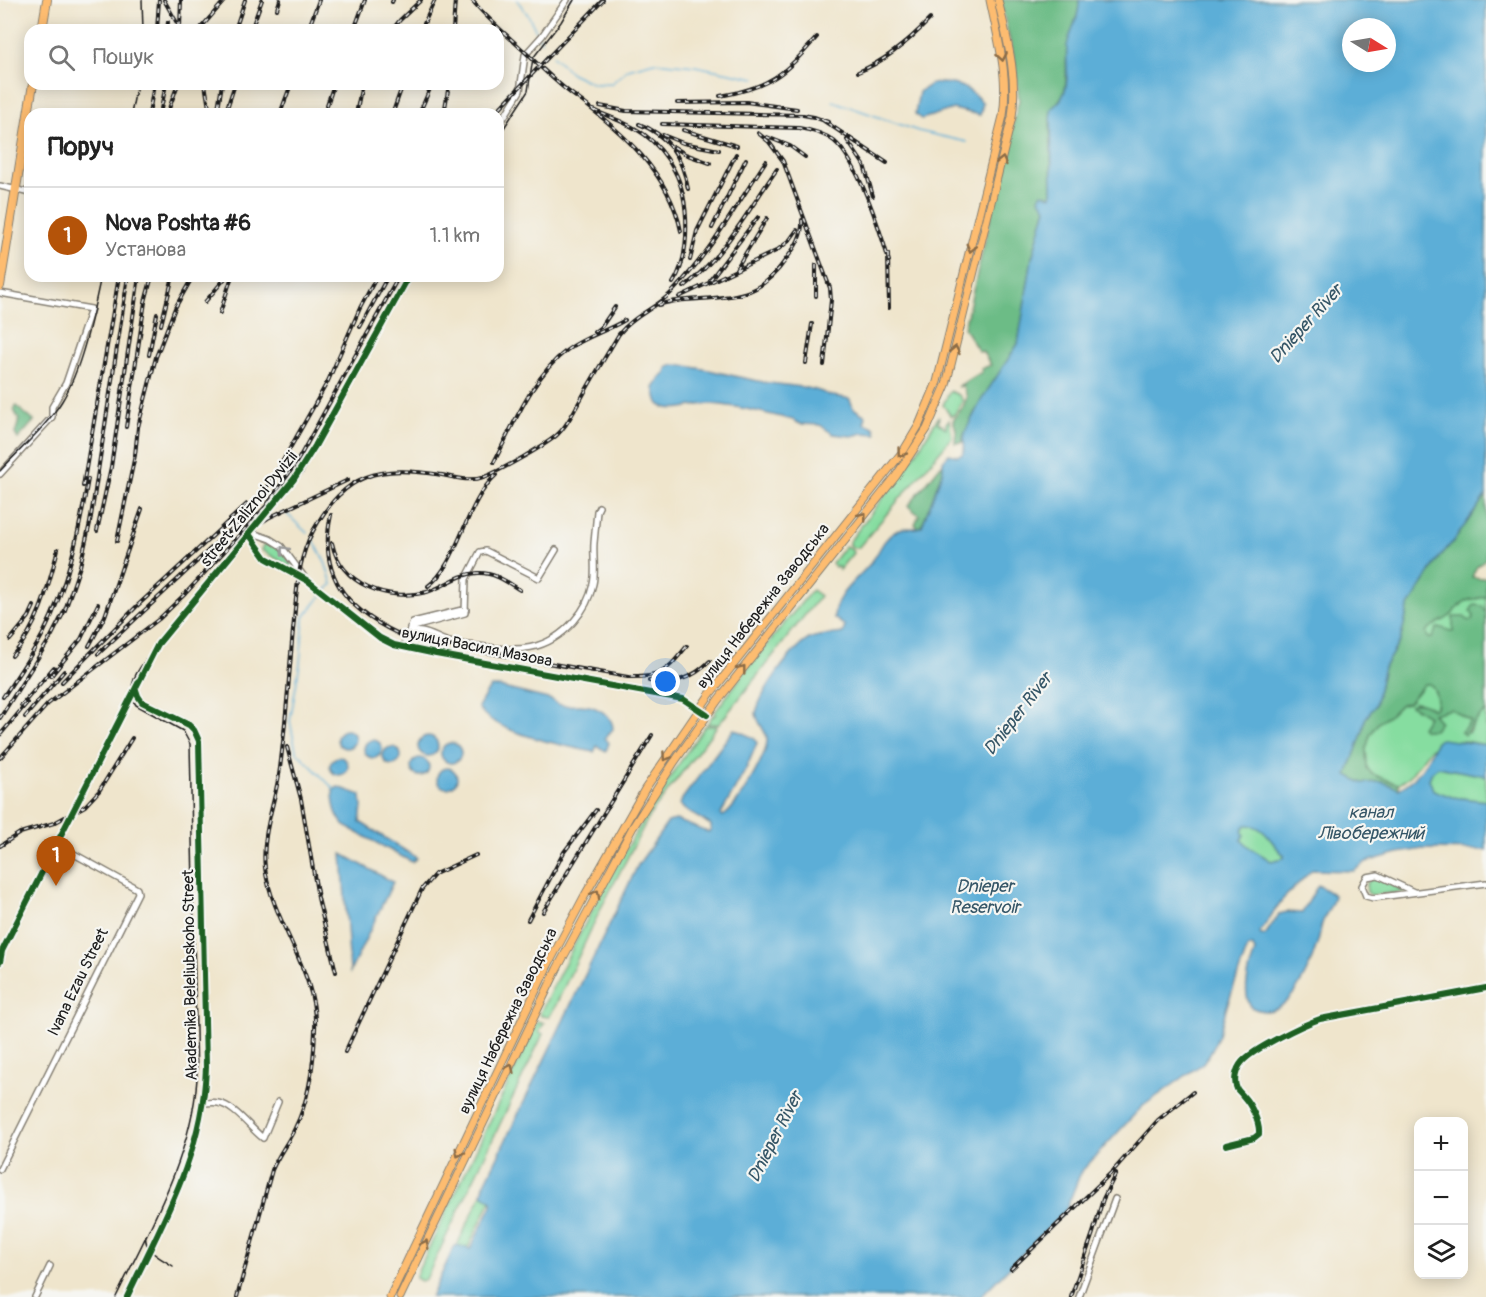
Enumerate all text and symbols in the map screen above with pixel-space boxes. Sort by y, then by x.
north arrow [1342,18,1396,72]
search box [24,24,504,90]
icon: search [45,41,78,74]
text: Пошук [93,43,154,71]
one-way arrow [995,52,1008,62]
text: Поруч [48,131,114,163]
one-way arrow [995,156,1008,166]
text: Nova Poshta #6 [105,209,251,237]
text: 1 [64,223,71,248]
text: 1.1 km [430,223,480,248]
text: Установа [105,237,186,262]
one-way arrow [965,243,978,253]
water label: Dnieper River [1264,278,1349,368]
one-way arrow [948,346,961,356]
one-way arrow [897,446,908,457]
street label: street Zaliznoi Dyvizii [196,447,302,571]
one-way arrow [856,512,867,523]
street label: вулиця Набережна Заводська [692,519,834,693]
one-way arrow [280,546,291,557]
street label: вулиця Василя Мазова [400,623,554,671]
one-way arrow [735,664,746,675]
water label: Dnieper River [979,666,1059,760]
your location [651,667,680,696]
one-way arrow [662,751,673,762]
water label: канал Лівобережний [1318,801,1425,845]
pin: 1 [36,836,76,886]
street label: Akademika Beleliubskoho Street [178,869,202,1081]
water label: Dnieper Reservoir [950,875,1023,919]
one-way arrow [589,889,600,900]
street label: Ivana Ezau Street [43,924,113,1039]
street label: вулиця Набережна Заводська [454,925,562,1117]
one-way arrow [502,1064,514,1075]
water label: Dnieper River [742,1085,809,1186]
map controls [1414,1117,1468,1279]
button: + [1414,1117,1468,1171]
one-way arrow [454,1146,466,1157]
button: − [1414,1171,1468,1225]
button: layers [1414,1225,1468,1279]
one-way arrow [418,1240,430,1251]

